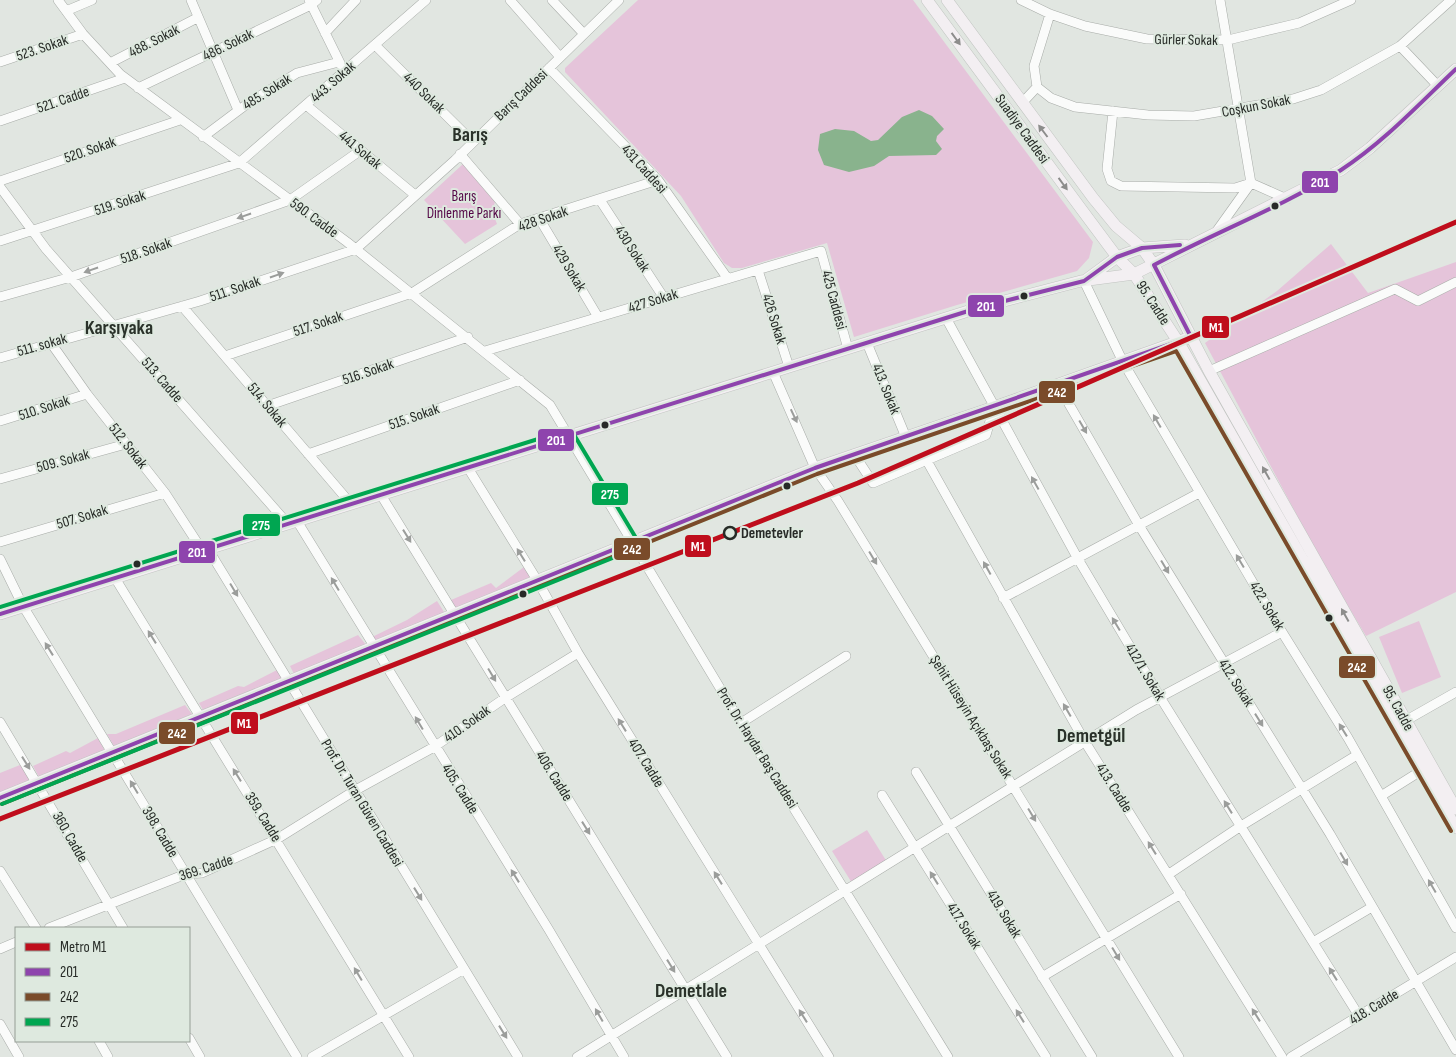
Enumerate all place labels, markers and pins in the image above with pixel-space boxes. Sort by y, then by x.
unlabelled marker [1270,201,1280,211]
unlabelled marker [1019,291,1029,301]
unlabelled marker [600,420,610,430]
unlabelled marker [782,481,792,491]
place label: Demetevler [741,524,803,543]
marker: Demetevler [723,526,737,540]
unlabelled marker [132,559,142,569]
unlabelled marker [518,589,528,599]
unlabelled marker [1324,613,1334,623]

